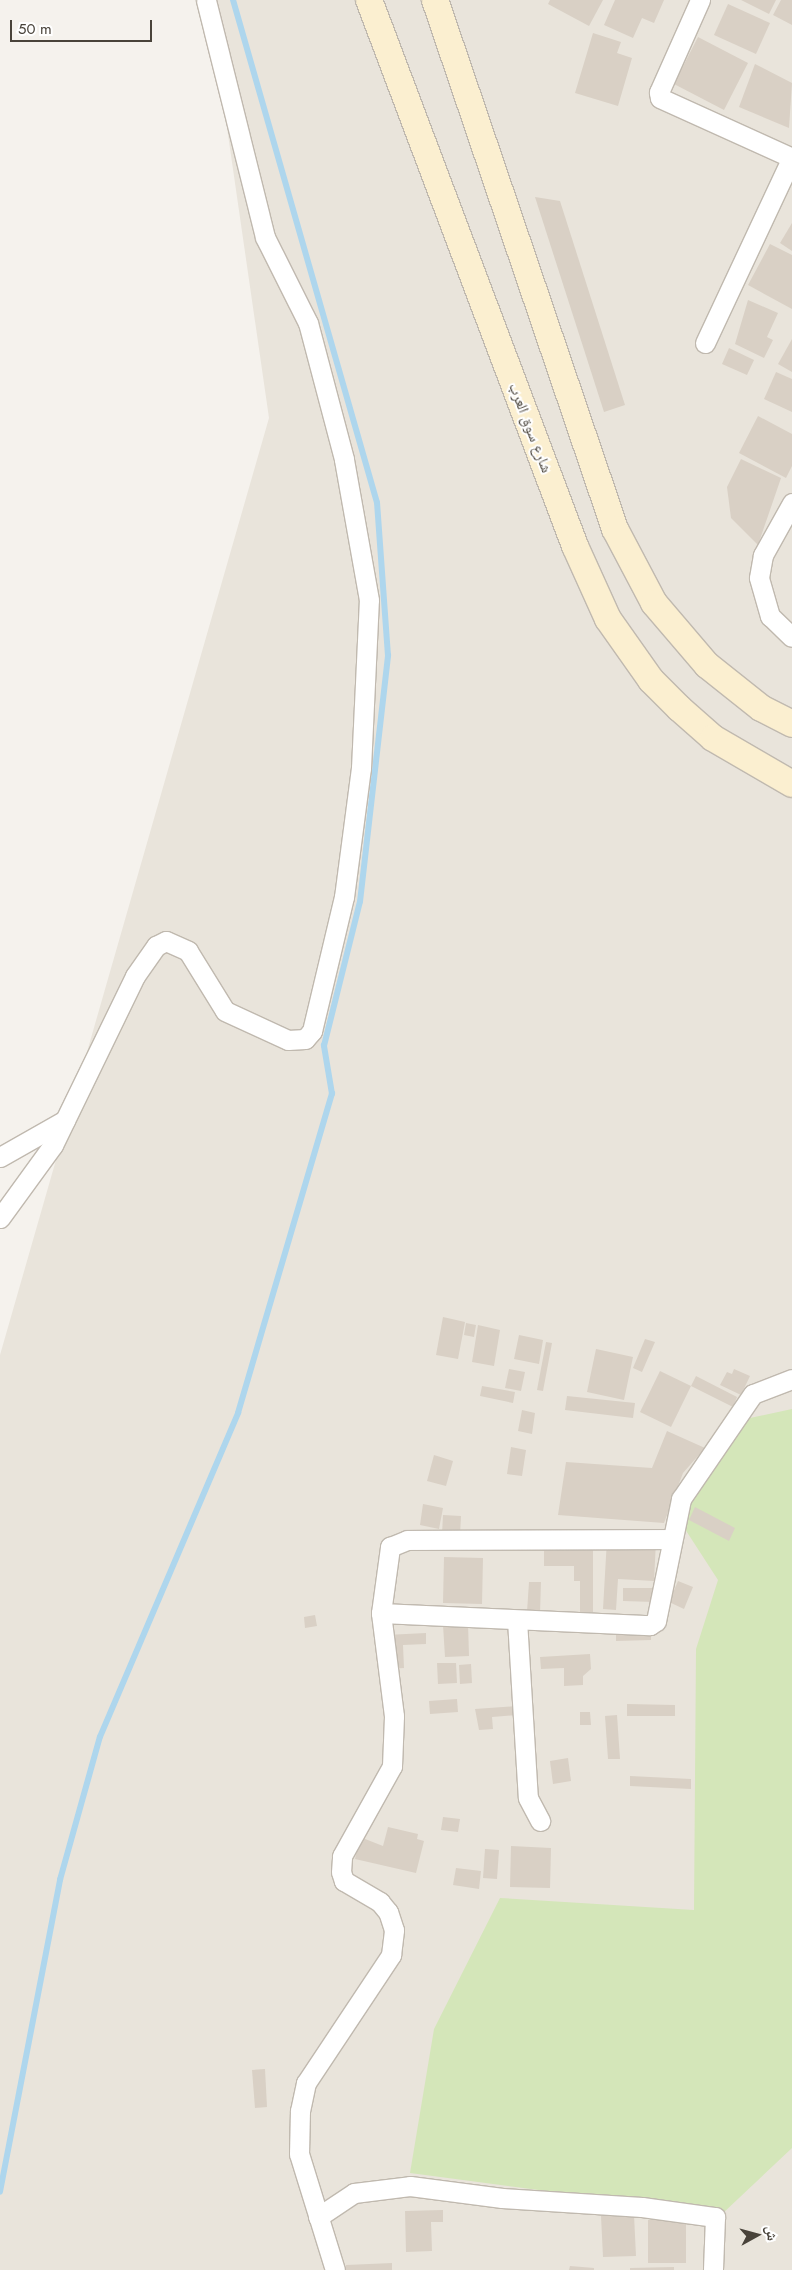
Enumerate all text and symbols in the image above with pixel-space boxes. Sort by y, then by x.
scale bar [12,10,155,42]
text: 50 m [18,18,52,40]
street label: شارع سوق العرب [505,381,555,475]
north arrow [732,2210,782,2260]
text: ش [761,2225,783,2242]

